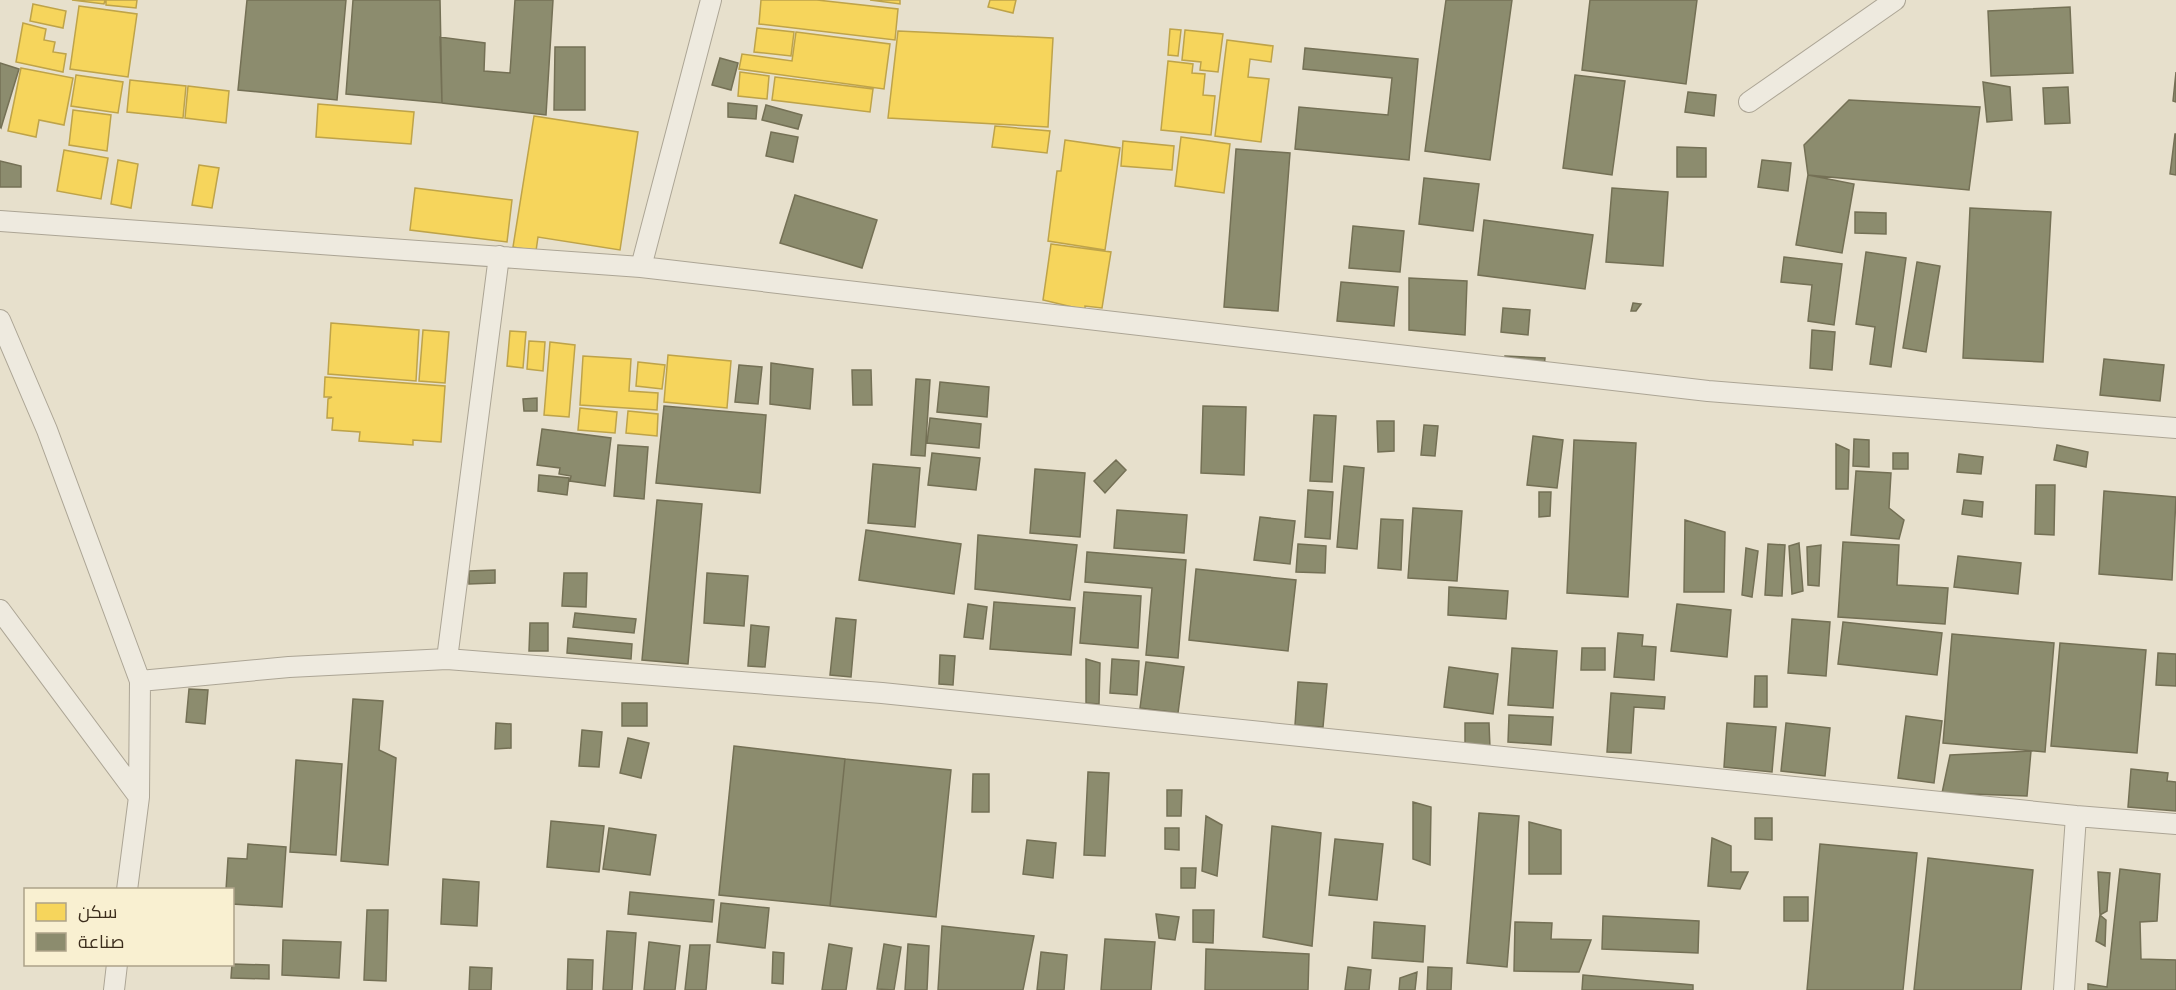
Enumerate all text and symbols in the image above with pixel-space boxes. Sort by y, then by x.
legend [24,888,234,966]
text: سكن [78,899,117,923]
text: صناعة [78,929,124,953]

